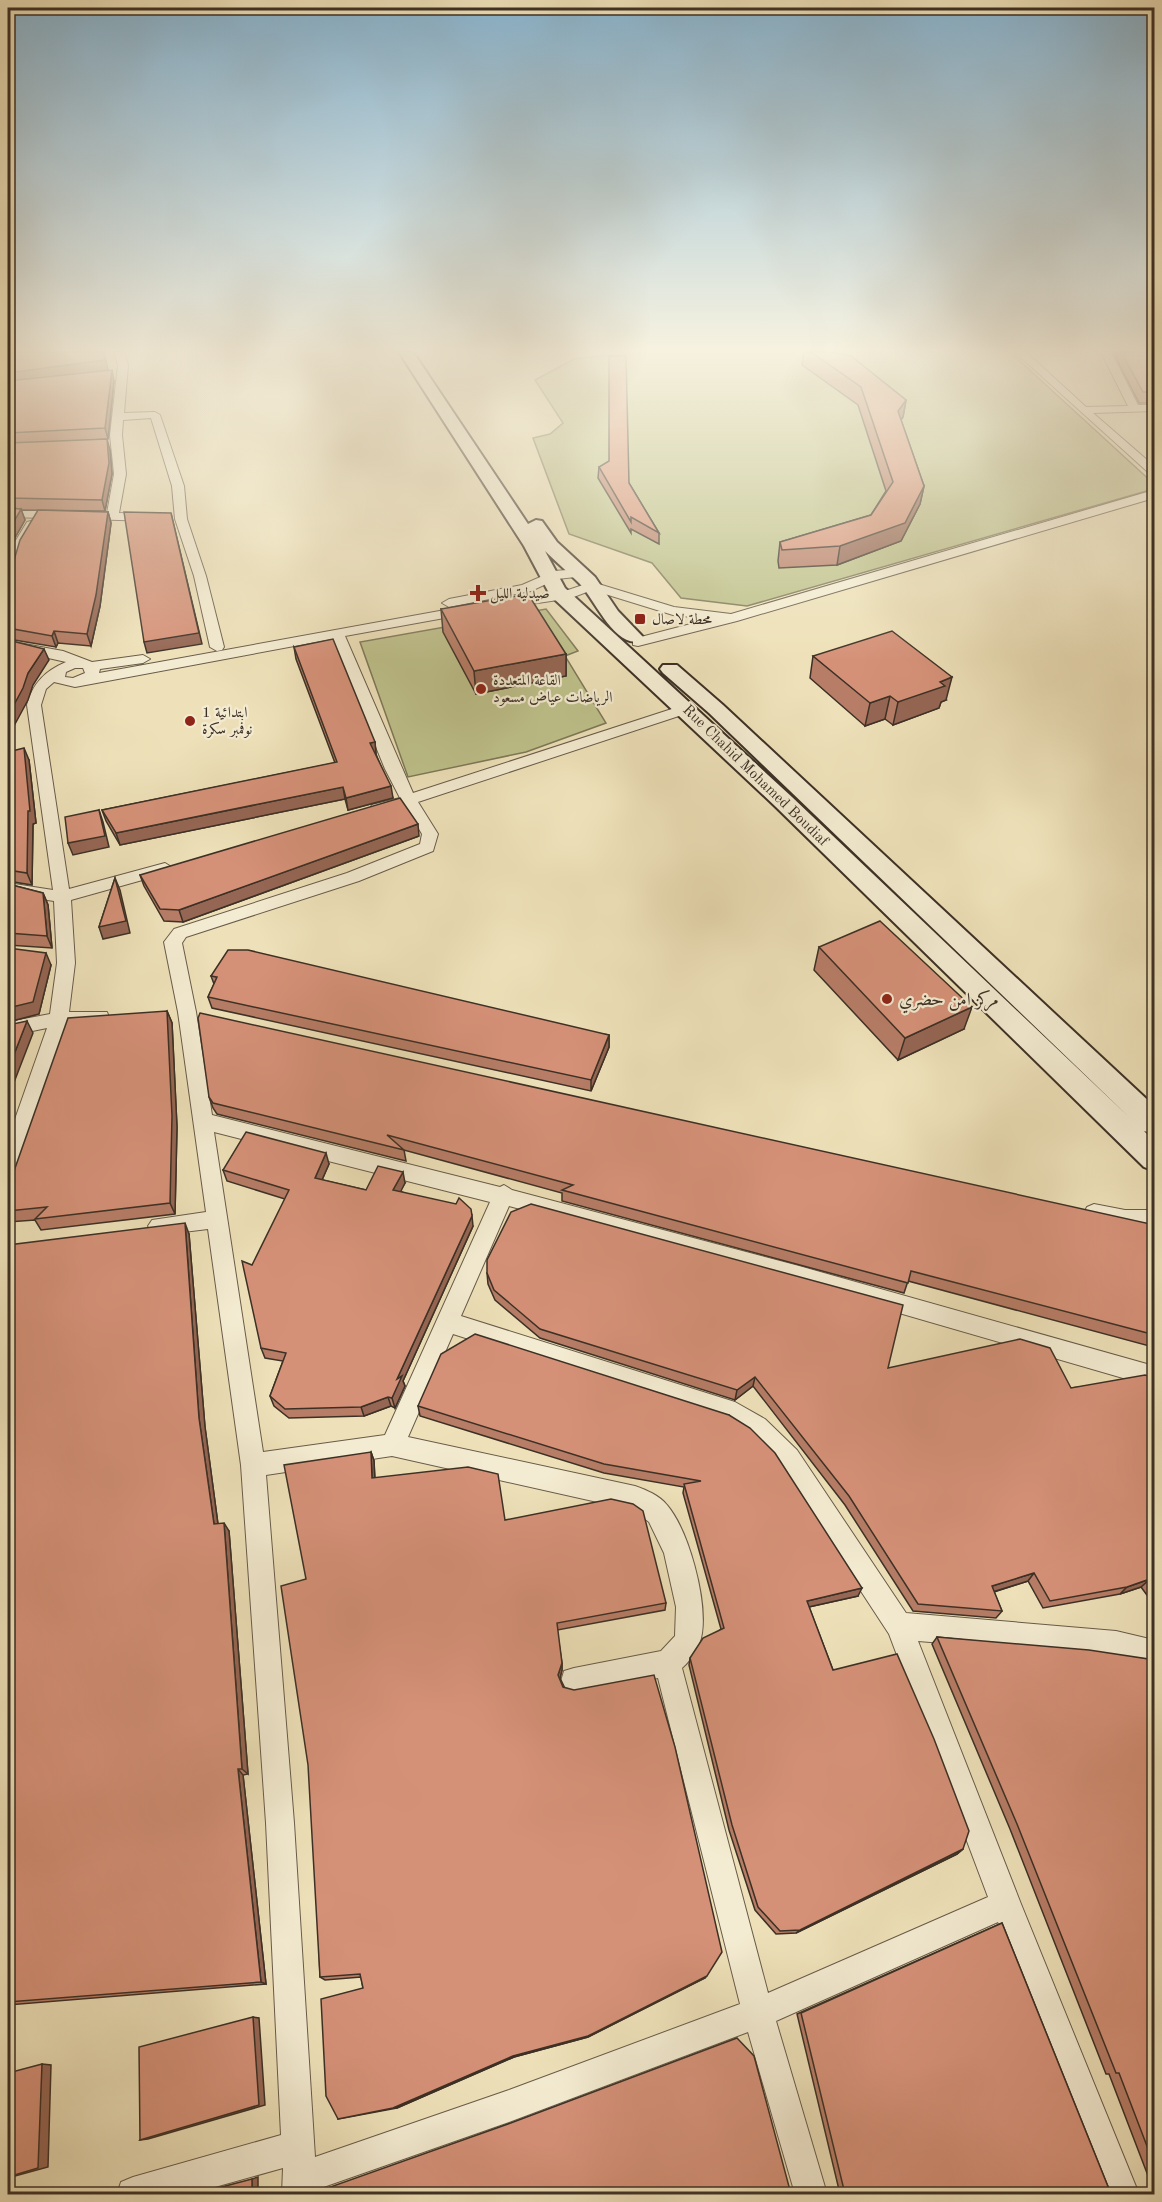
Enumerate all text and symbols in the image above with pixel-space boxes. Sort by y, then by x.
marker: صيدلية الليل [471,586,485,600]
place label: صيدلية الليل [490,587,550,604]
marker: محطة لاصال [633,612,647,626]
place label: محطة لاصال [652,613,712,628]
place label: القاعة المتعددة الرياضات عياض مسعود [493,674,612,706]
marker: القاعة المتعددة الرياضات عياض مسعود [474,682,488,696]
street label: Rue Chahid Mohamed Boudiaf [679,703,831,850]
place label: ابتدائية 1 نوفمبر سكرة [202,706,252,739]
marker: ابتدائية 1 نوفمبر سكرة [183,714,197,728]
place label: مركز امن حضري [899,989,999,1014]
marker: مركز امن حضري [880,992,894,1006]

